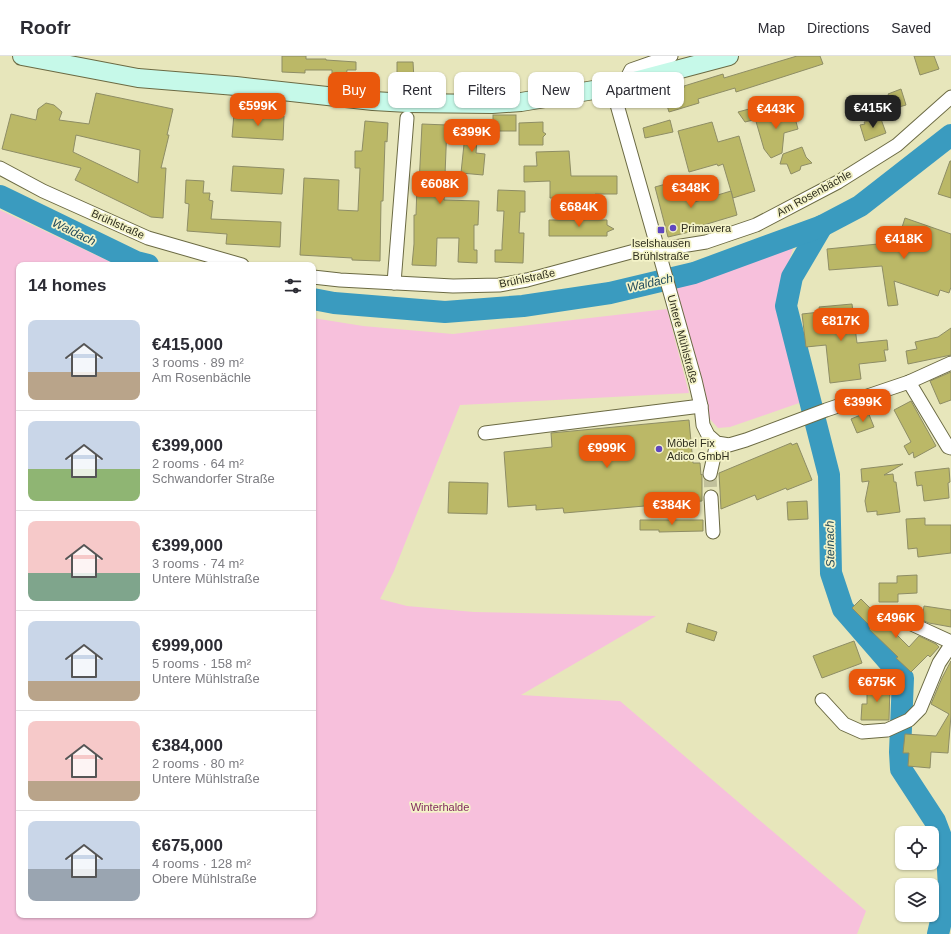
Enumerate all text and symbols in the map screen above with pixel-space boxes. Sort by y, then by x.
text: Roofr [20,17,71,38]
text: Map [758,20,785,36]
text: Directions [807,20,869,36]
text: Saved [891,20,931,36]
chip: Buy [328,72,380,108]
chip: Rent [388,72,446,108]
chip: Filters [454,72,520,108]
chip: New [528,72,584,108]
chip: Apartment [592,72,684,108]
pin: €599K [230,93,286,127]
pin: €415K [845,95,901,129]
pin: €443K [748,96,804,130]
text: €599K [239,98,277,113]
text: €415K [854,100,892,115]
text: €443K [757,101,795,116]
pin: €399K [444,119,500,153]
text: €399K [453,124,491,139]
street label: Am Rosenbächle [774,167,854,219]
pin: €608K [412,171,468,205]
pin: €348K [663,175,719,209]
text: €608K [421,176,459,191]
text: €348K [672,180,710,195]
pin: €684K [551,194,607,228]
text: €684K [560,199,598,214]
street label: Brühlstraße [90,207,146,241]
water label: Waldach [50,216,98,249]
place label: Primavera [681,222,732,234]
marker: Primavera [668,223,678,233]
marker: Iselshausen Brühlstraße [656,225,666,235]
pin: €418K [876,226,932,260]
text: €418K [885,231,923,246]
place label: Iselshausen Brühlstraße [632,237,690,262]
street label: Brühlstraße [498,266,556,290]
water label: Waldach [626,271,675,295]
icon: filters [282,275,304,297]
text: 14 homes [28,276,106,295]
street label: Untere Mühlstraße [665,293,701,385]
pin: €817K [813,308,869,342]
text: €817K [822,313,860,328]
text: €415,000 [152,335,223,354]
icon: home [60,336,108,384]
text: 3 rooms · 89 m² [152,355,244,370]
text: Am Rosenbächle [152,370,251,385]
pin: €399K [835,389,891,423]
text: €399K [844,394,882,409]
pin: €999K [579,435,635,469]
text: €399,000 [152,436,223,455]
icon: home [60,437,108,485]
place label: Möbel Fix Adico GmbH [667,437,729,462]
text: €999K [588,440,626,455]
marker: Möbel Fix Adico GmbH [654,444,664,454]
text: 2 rooms · 64 m² [152,456,244,471]
text: Schwandorfer Straße [152,471,275,486]
pin: €384K [644,492,700,526]
text: €384K [653,497,691,512]
water label: Steinach [823,520,837,567]
text: €399,000 [152,536,223,555]
icon: home [60,537,108,585]
text: 3 rooms · 74 m² [152,556,244,571]
text: Untere Mühlstraße [152,571,260,586]
pin: €496K [868,605,924,639]
text: €496K [877,610,915,625]
text: €999,000 [152,636,223,655]
icon: home [60,637,108,685]
text: 5 rooms · 158 m² [152,656,251,671]
pin: €675K [849,669,905,703]
text: Untere Mühlstraße [152,671,260,686]
text: €675K [858,674,896,689]
text: €384,000 [152,736,223,755]
icon: home [60,737,108,785]
text: 2 rooms · 80 m² [152,756,244,771]
text: Untere Mühlstraße [152,771,260,786]
park label: Winterhalde [411,801,469,813]
map controls [895,826,939,922]
button: locate [895,826,939,870]
text: €675,000 [152,836,223,855]
icon: home [60,837,108,885]
text: 4 rooms · 128 m² [152,856,251,871]
text: Obere Mühlstraße [152,871,257,886]
button: layers [895,878,939,922]

